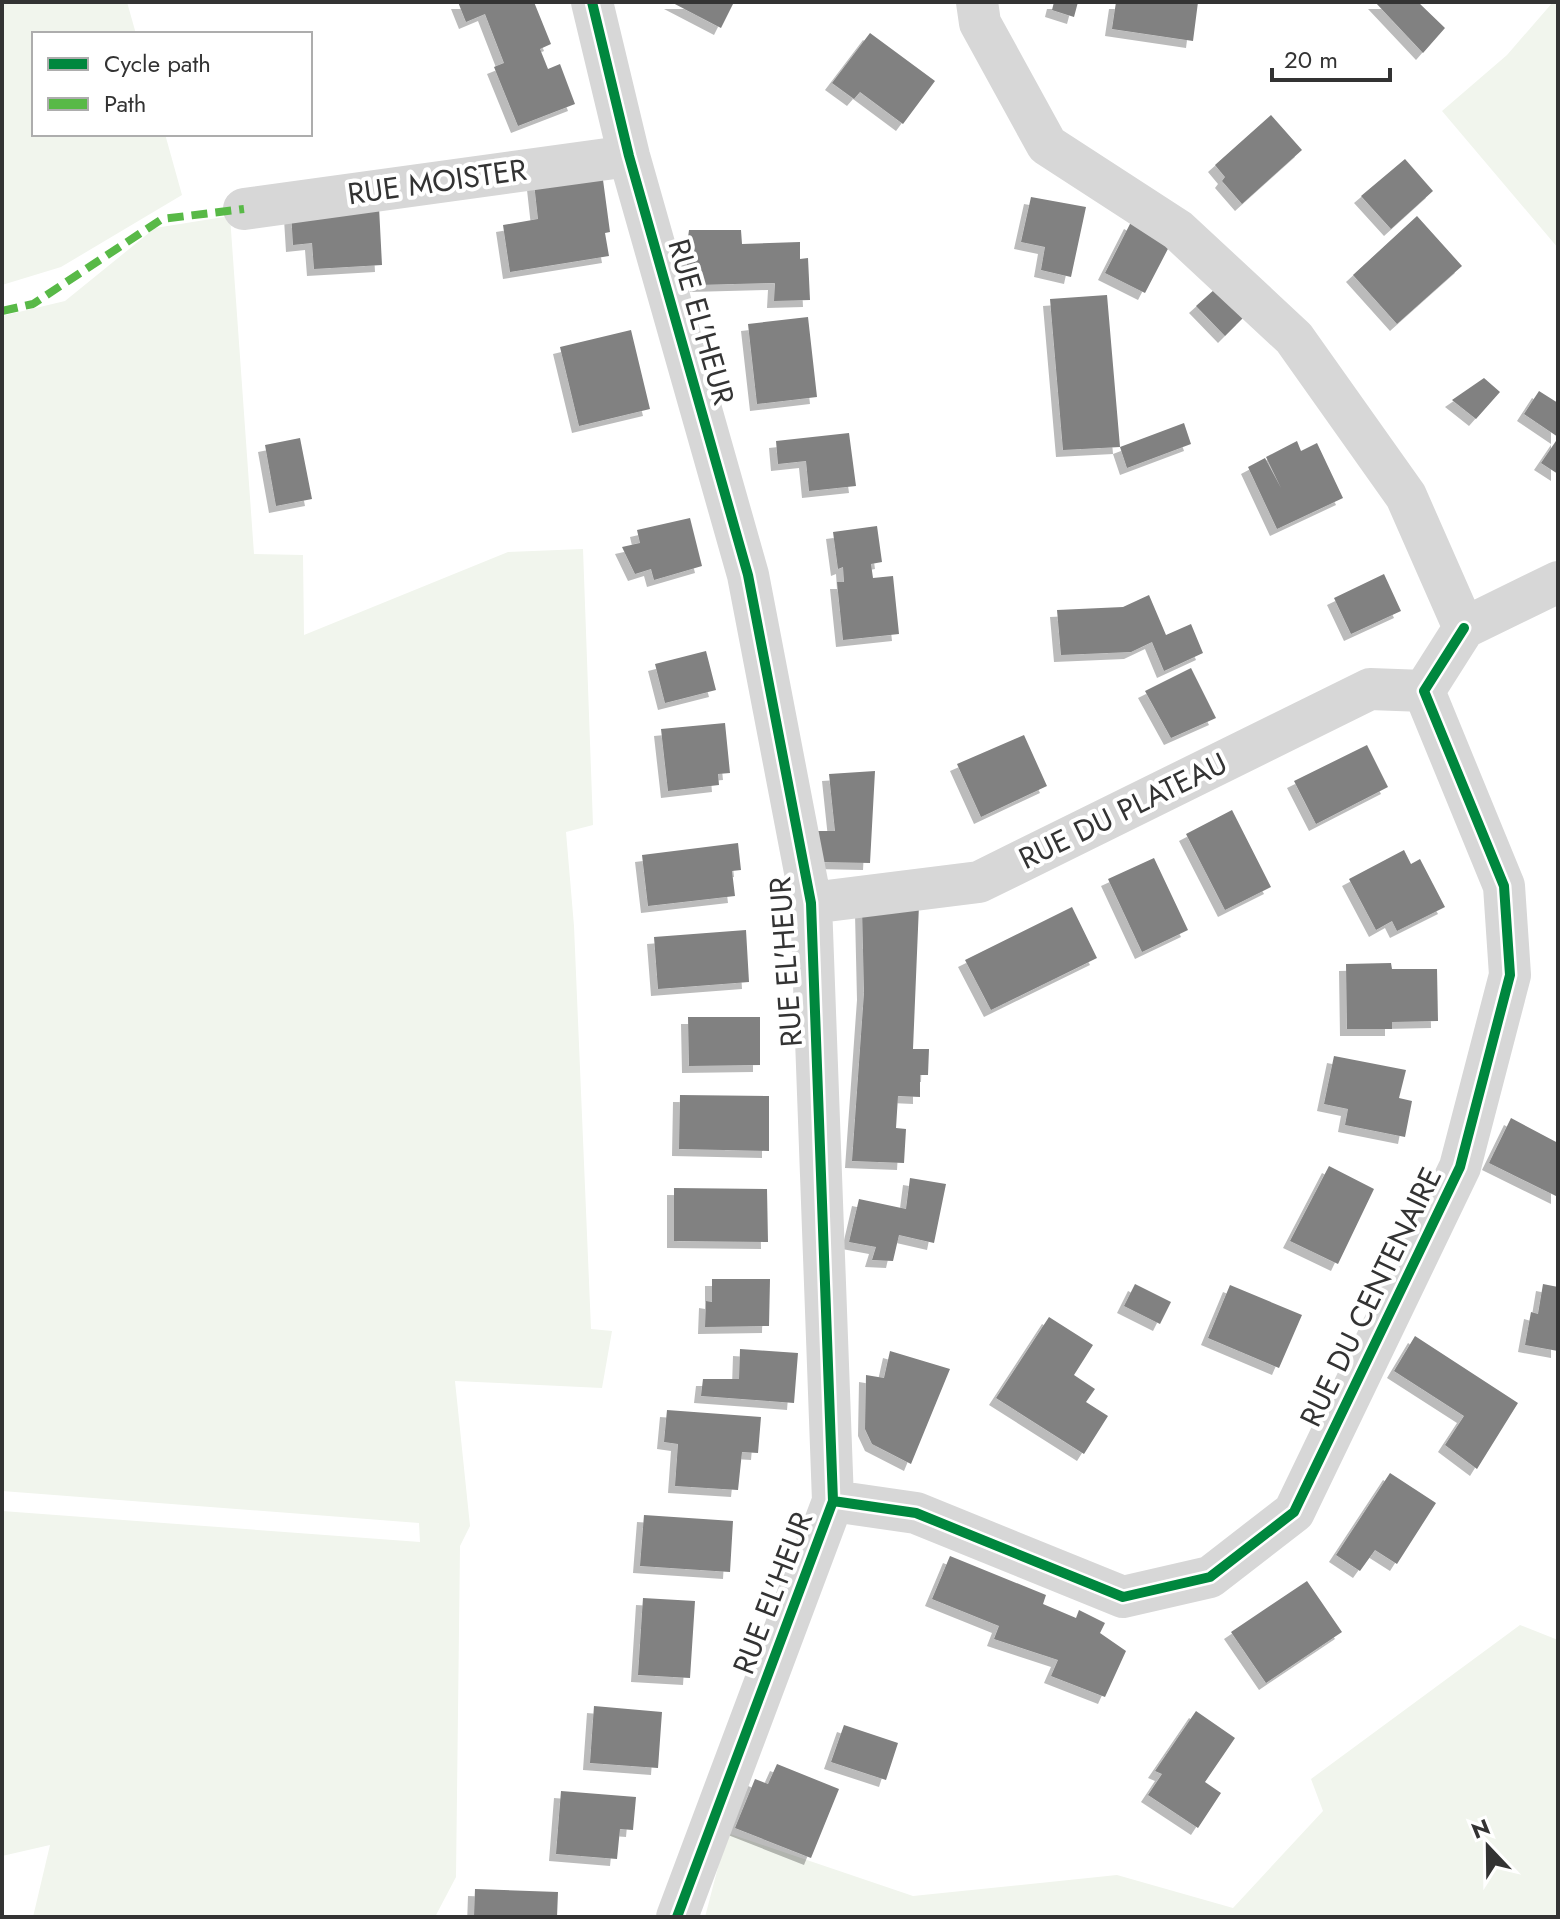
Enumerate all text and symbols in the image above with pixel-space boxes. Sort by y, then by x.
legend [32,32,312,136]
scale bar [1272,32,1390,82]
text: 20 m [1284,42,1338,77]
text: Cycle path [104,46,211,81]
text: Path [104,86,146,121]
street label: RUE MOISTER [345,148,529,215]
street label: RUE EL'HEUR [657,234,746,410]
street label: RUE DU PLATEAU [1011,742,1234,880]
street label: RUE EL'HEUR [758,875,813,1049]
street label: RUE DU CENTENAIRE [1289,1160,1452,1434]
street label: RUE EL'HEUR [722,1505,823,1680]
north arrow [1448,1807,1528,1887]
text: N [1466,1810,1495,1847]

